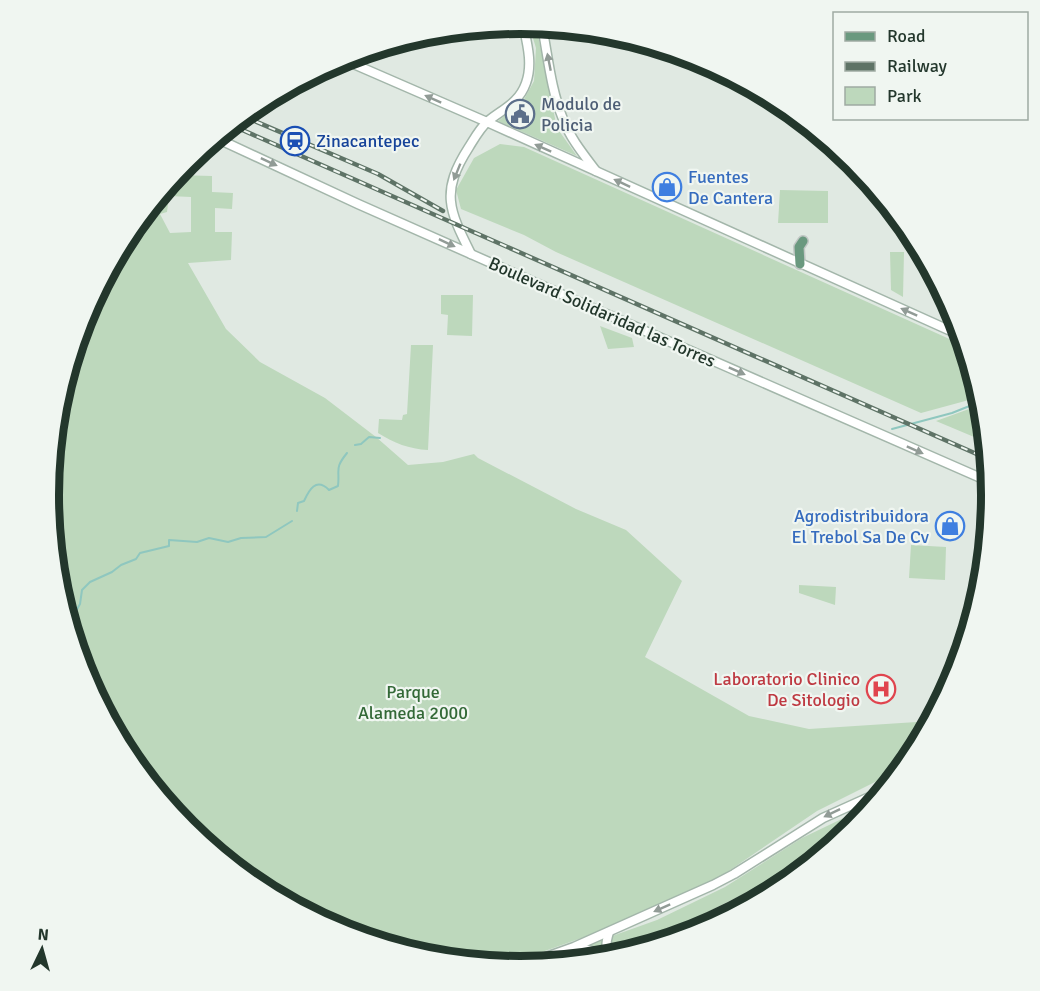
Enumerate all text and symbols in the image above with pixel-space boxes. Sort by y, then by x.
legend [833,12,1028,120]
text: Road [887,25,926,47]
one-way arrow [544,52,553,71]
text: Railway [887,55,948,77]
text: Park [887,85,922,107]
place label: Modulo de Policia [541,93,621,136]
one-way arrow [424,94,442,103]
public building icon: Modulo de Policia [504,98,536,130]
station icon: Zinacantepec [279,125,311,157]
place label: Zinacantepec [316,130,419,152]
one-way arrow [534,142,552,152]
one-way arrow [261,158,278,167]
one-way arrow [452,164,462,182]
place label: Fuentes De Cantera [688,166,773,209]
shop icon: Fuentes De Cantera [651,171,683,203]
one-way arrow [612,178,630,188]
one-way arrow [438,239,455,248]
street label: Boulevard Solidaridad las Torres [485,252,719,372]
one-way arrow [900,308,917,317]
one-way arrow [728,366,746,376]
one-way arrow [906,446,924,455]
place label: Agrodistribuidora El Trebol Sa De Cv [791,505,930,548]
shop icon: Agrodistribuidora El Trebol Sa De Cv [934,510,966,542]
place label: Laboratorio Clinico De Sitologio [713,668,860,711]
hospital icon: Laboratorio Clinico De Sitologio [865,673,897,705]
park label: Parque Alameda 2000 [358,681,468,724]
one-way arrow [823,809,840,818]
one-way arrow [653,904,670,913]
north arrow [12,919,72,979]
text: N [37,925,50,946]

